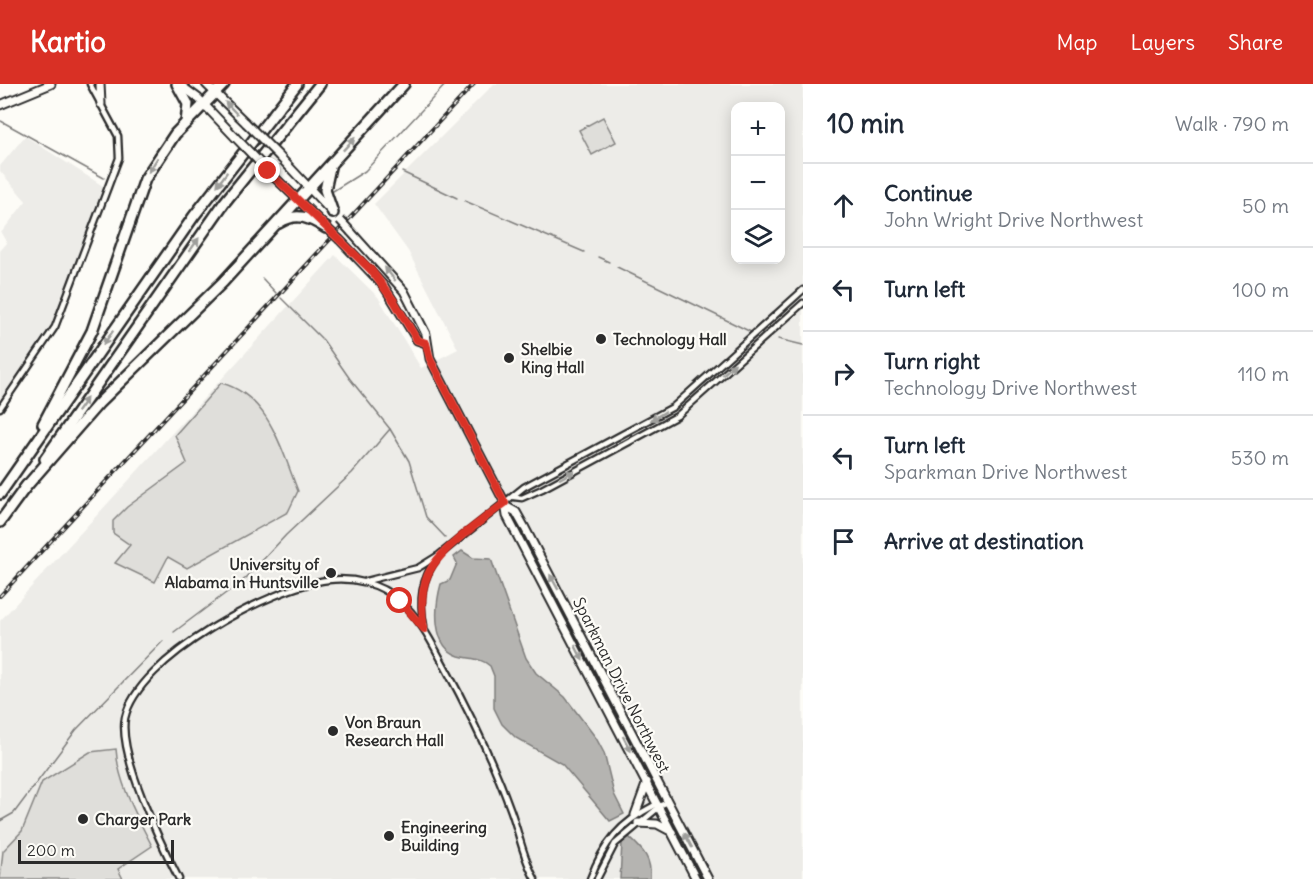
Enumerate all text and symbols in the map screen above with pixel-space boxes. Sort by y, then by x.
text: Kartio [30,24,106,60]
text: Map [1057,29,1097,56]
text: Layers [1130,29,1195,56]
text: Share [1228,29,1283,56]
one-way arrow [224,100,238,115]
map controls [731,102,785,264]
button: + [731,102,785,156]
text: 10 min [827,107,904,140]
text: Walk · 790 m [1175,111,1289,136]
one-way arrow [342,136,356,151]
one-way arrow [148,156,159,173]
button: − [731,156,785,210]
route end [254,157,280,183]
one-way arrow [216,172,228,187]
text: Continue [884,179,973,207]
icon: ahead [827,189,860,222]
text: 50 m [1242,193,1289,218]
text: John Wright Drive Northwest [884,207,1143,232]
button: layers [731,210,785,264]
one-way arrow [188,238,200,254]
one-way arrow [384,266,396,281]
icon: left [827,273,860,306]
text: Turn left [884,275,965,303]
text: 100 m [1232,277,1289,302]
place label: Technology Hall [613,329,727,350]
one-way arrow [103,330,114,346]
marker: Technology Hall [594,332,608,346]
place label: Shelbie King Hall [521,339,584,378]
text: Turn right [884,347,980,375]
marker: Shelbie King Hall [502,351,516,365]
icon: right [827,357,860,390]
text: 110 m [1238,361,1289,386]
one-way arrow [721,363,736,376]
text: Technology Drive Northwest [884,375,1137,400]
one-way arrow [76,398,88,414]
one-way arrow [650,410,666,421]
text: Turn left [884,431,965,459]
icon: left [827,441,860,474]
text: 530 m [1231,445,1289,470]
text: Sparkman Drive Northwest [884,459,1127,484]
one-way arrow [559,470,576,480]
icon: arrive [827,525,860,558]
text: Arrive at destination [884,527,1084,555]
place label: University of Alabama in Huntsville [165,554,320,592]
marker: University of Alabama in Huntsville [324,566,338,580]
one-way arrow [549,573,559,590]
route start [386,587,412,613]
street label: Sparkman Drive Northwest [569,594,675,777]
one-way arrow [574,644,584,662]
place label: Von Braun Research Hall [345,712,444,750]
marker: Von Braun Research Hall [326,724,340,738]
one-way arrow [622,736,632,753]
place label: Charger Park [95,809,191,830]
marker: Charger Park [76,812,90,826]
place label: Engineering Building [401,817,487,856]
marker: Engineering Building [382,829,396,843]
one-way arrow [683,832,693,849]
scale bar [18,837,174,864]
text: 200 m [27,840,75,860]

